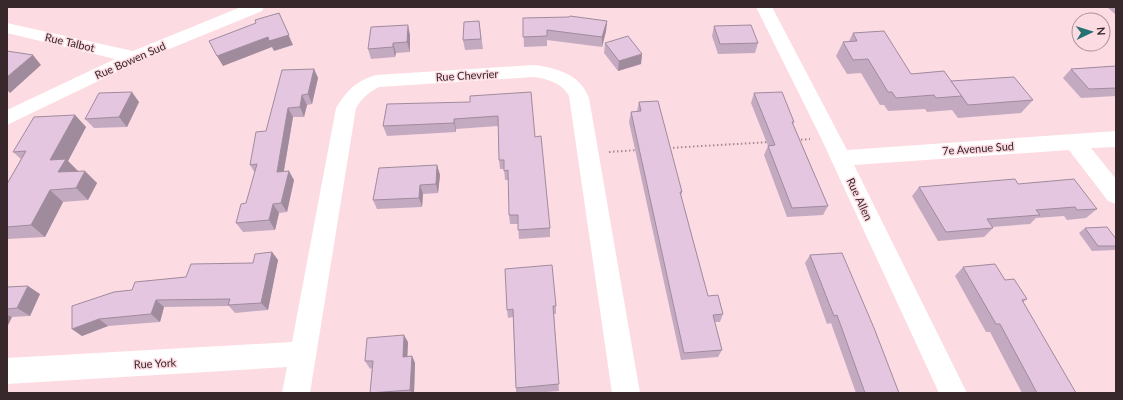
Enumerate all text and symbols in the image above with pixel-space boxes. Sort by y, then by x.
north arrow [1071,12,1111,52]
text: N [1095,27,1108,36]
street label: Rue Talbot [44,30,96,54]
street label: Rue Bowen Sud [93,39,167,81]
street label: Rue Chevrier [435,67,499,83]
street label: 7e Avenue Sud [942,139,1014,157]
street label: Rue Allen [844,176,876,222]
street label: Rue York [133,355,177,371]

